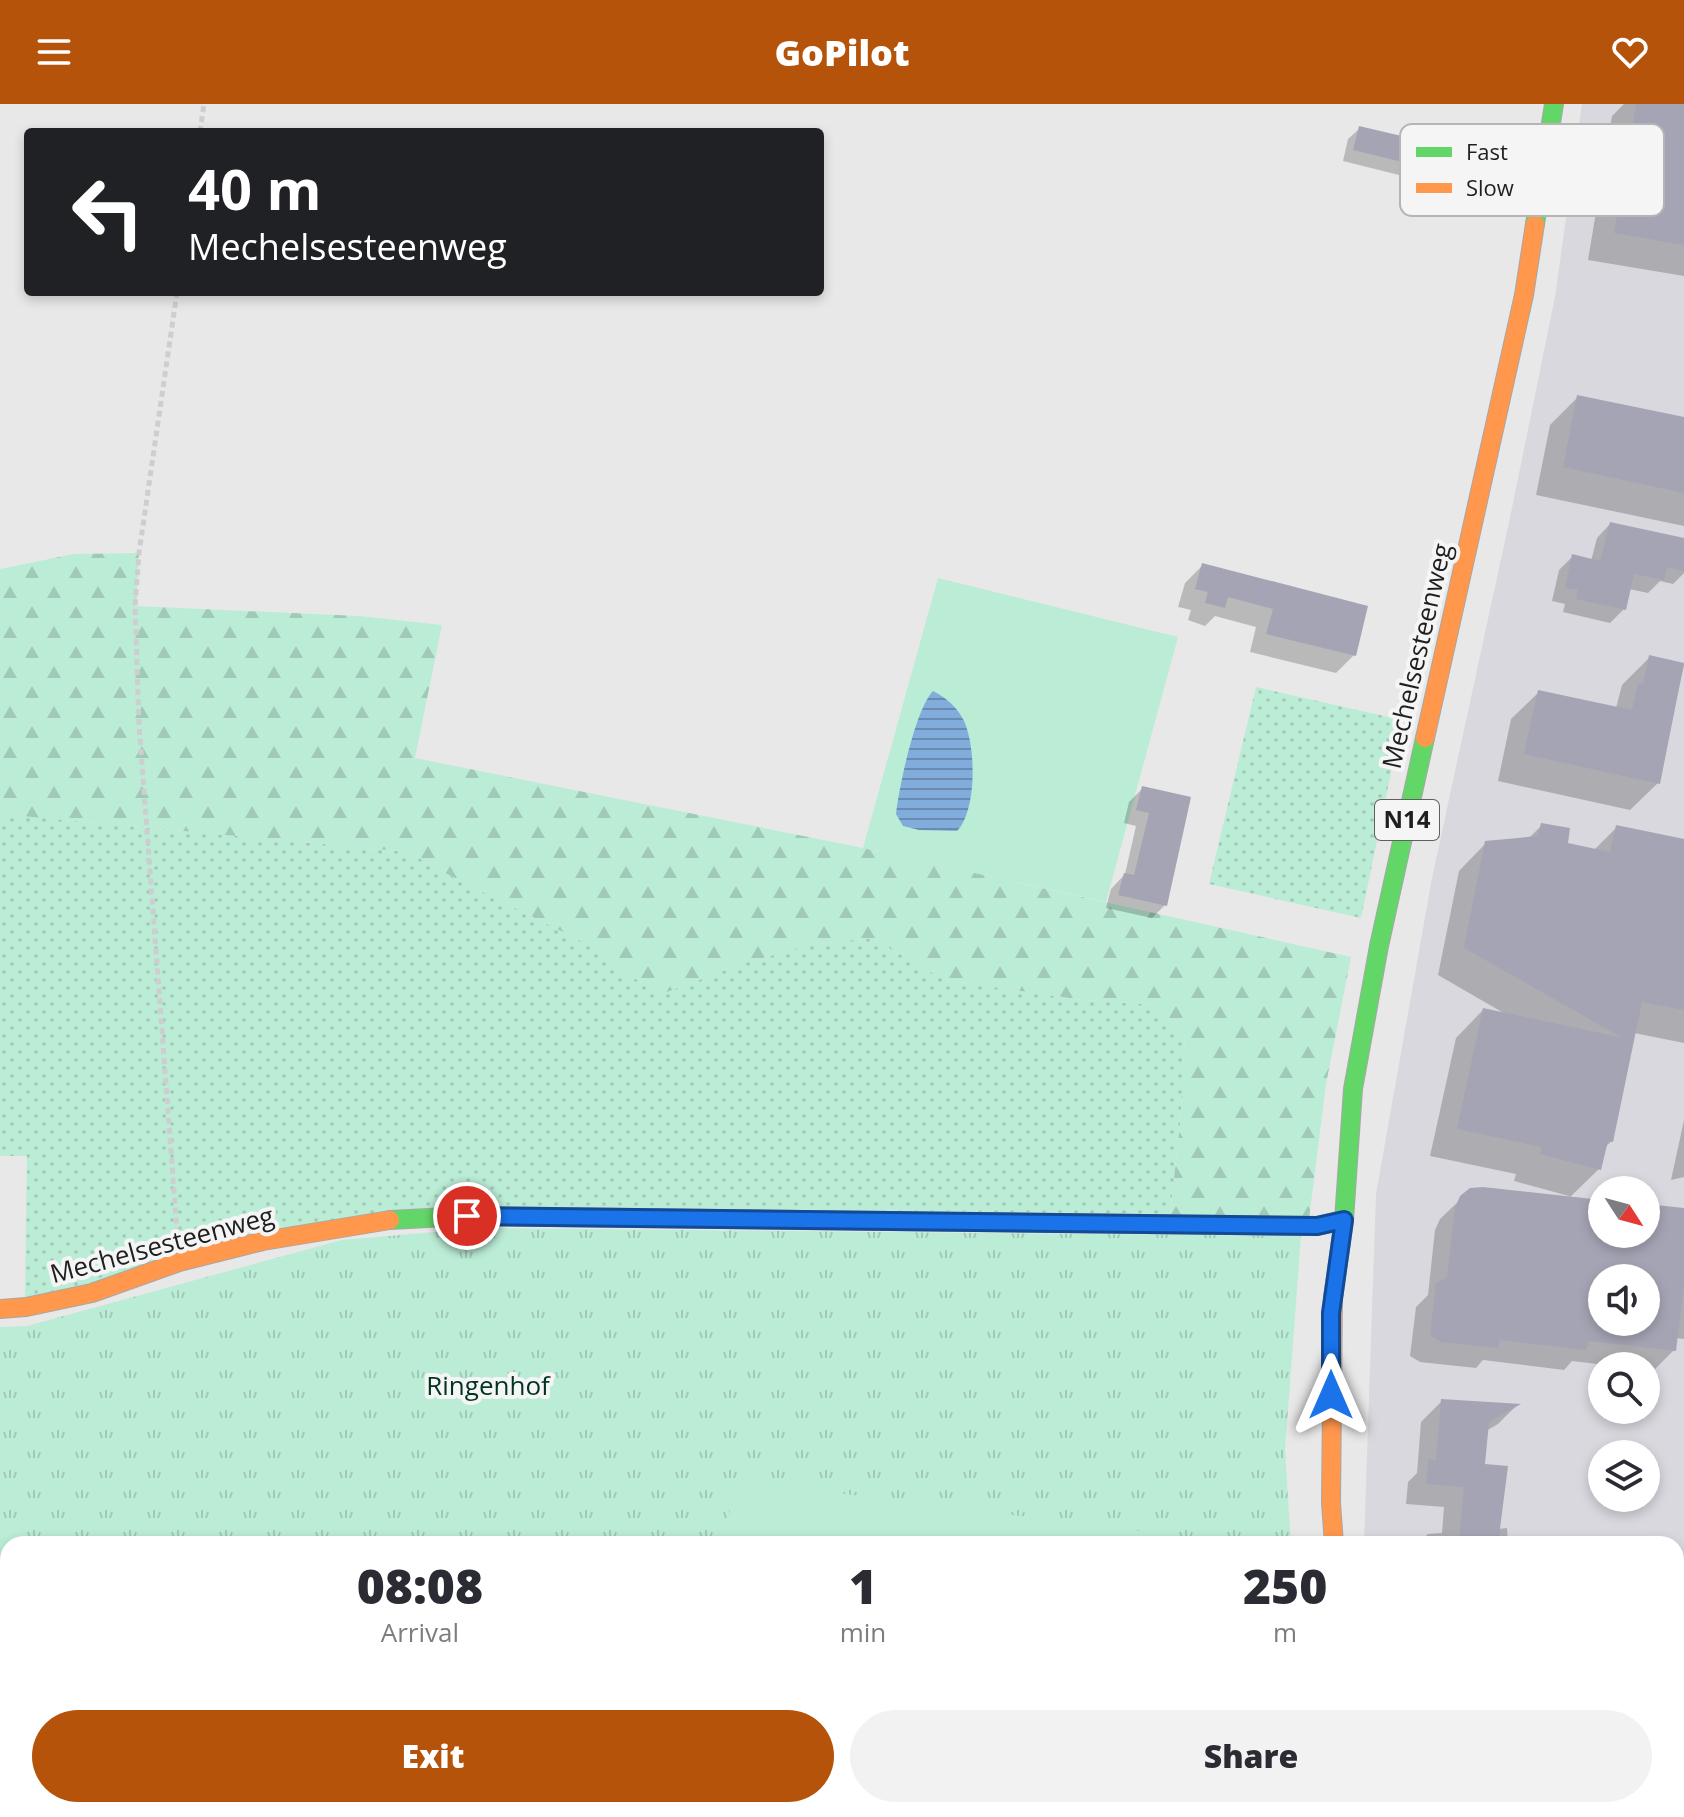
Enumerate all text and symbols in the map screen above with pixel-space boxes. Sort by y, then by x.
text: GoPilot [774,28,910,77]
icon: menu [32,30,76,74]
icon: heart [1608,30,1652,74]
legend [1400,124,1664,216]
text: Fast [1466,136,1508,166]
text: 40 m [188,150,322,226]
icon: left [56,160,160,264]
text: Slow [1466,172,1514,202]
text: Mechelsesteenweg [188,222,507,271]
street label: Mechelsesteenweg [1373,540,1459,772]
road number: N14 [1375,800,1439,840]
north arrow [1588,1176,1660,1248]
map controls [1588,1176,1660,1512]
pin [433,1182,501,1250]
icon: arrive [445,1194,489,1238]
street label: Mechelsesteenweg [46,1197,278,1291]
button: sound [1588,1264,1660,1336]
button: search [1588,1352,1660,1424]
position arrow [1289,1353,1373,1437]
park label: Ringenhof [426,1367,551,1403]
button: layers [1588,1440,1660,1512]
text: 08:08 [357,1553,483,1618]
text: 1 [849,1553,877,1618]
text: 250 [1243,1553,1327,1618]
text: Arrival [381,1614,459,1650]
text: min [840,1614,886,1650]
text: m [1273,1614,1297,1650]
button: Exit [32,1710,834,1802]
button: Share [850,1710,1652,1802]

